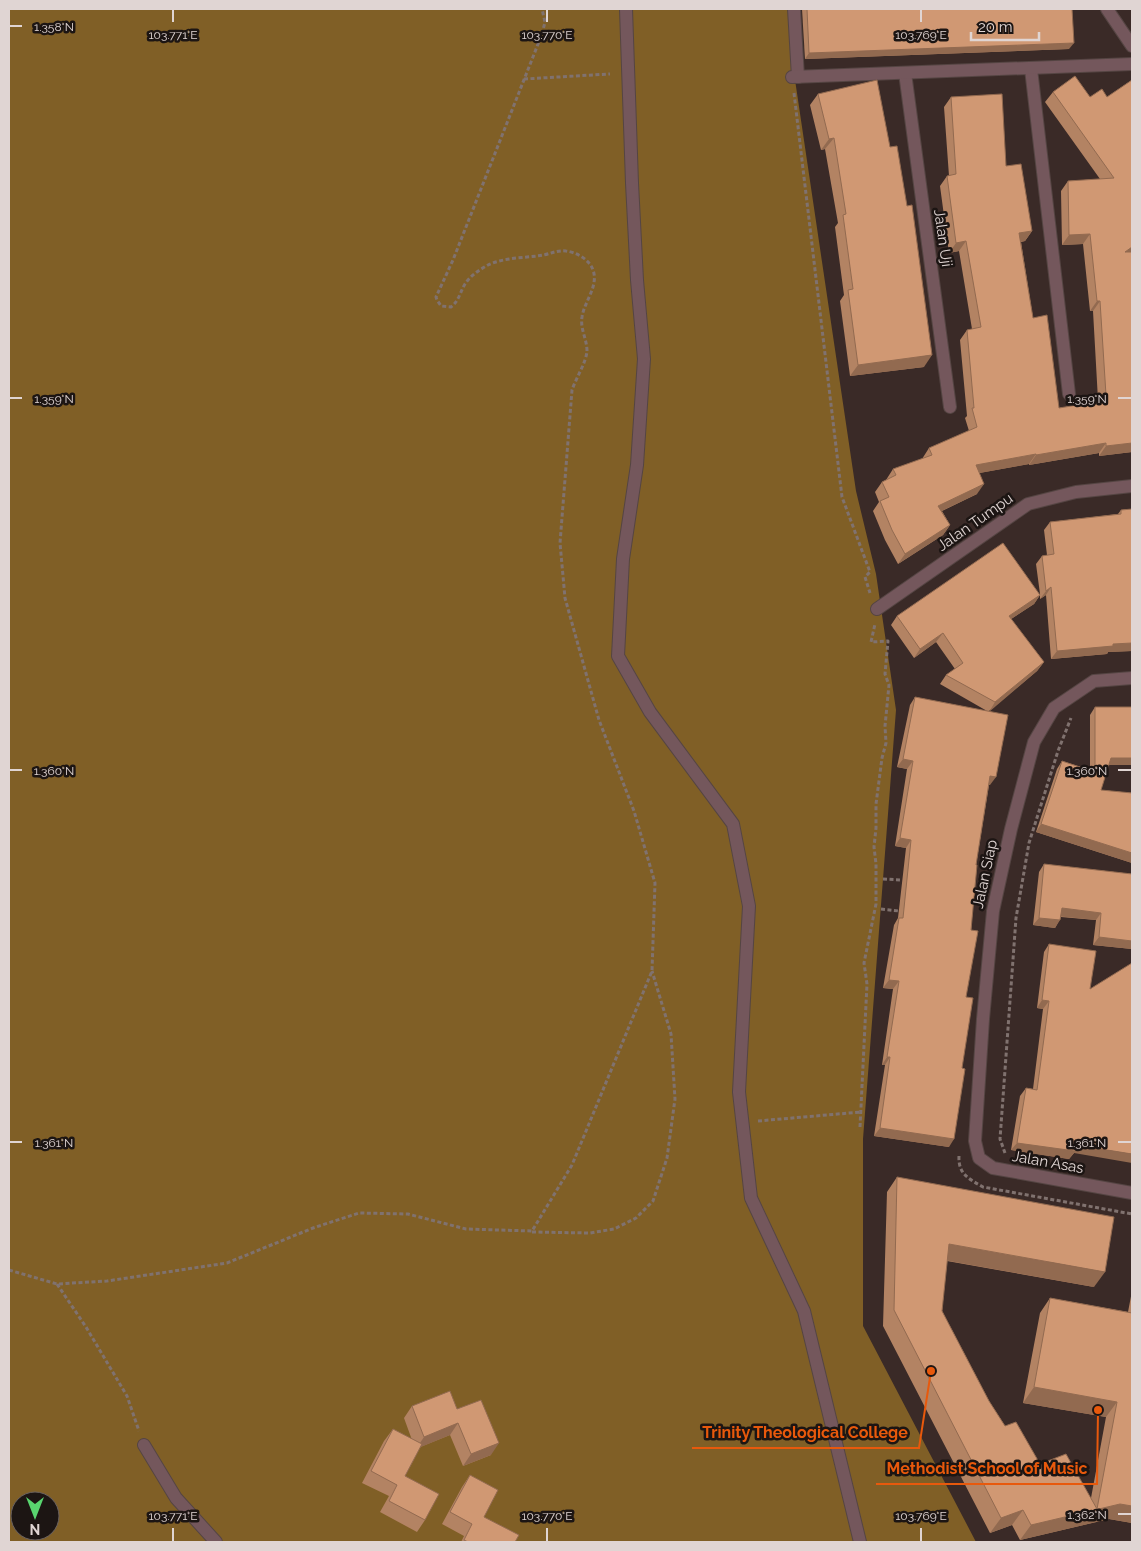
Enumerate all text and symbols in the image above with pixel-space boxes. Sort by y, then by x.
scale bar [971,10,1038,42]
text: 20 m [978,18,1013,36]
text: 1.358°N [34,20,74,34]
text: 103.771°E [148,28,198,42]
text: 103.770°E [521,28,573,42]
text: 103.769°E [895,28,947,42]
street label: Jalan Uji [930,208,956,268]
text: 1.359°N [34,392,74,406]
text: 1.359°N [1067,392,1107,406]
street label: Jalan Tumpu [934,489,1016,555]
text: 1.360°N [34,764,74,778]
text: 1.360°N [1067,764,1107,778]
street label: Jalan Siap [969,838,1001,910]
text: 1.361°N [35,1136,73,1150]
text: 1.361°N [1068,1136,1106,1150]
street label: Jalan Asas [1011,1147,1085,1177]
callout: Trinity Theological College [692,1417,919,1448]
text: Trinity Theological College [702,1423,908,1442]
callout: Methodist School of Music [876,1453,1097,1484]
text: Methodist School of Music [886,1459,1088,1478]
north arrow [10,1491,60,1541]
text: 1.362°N [1067,1508,1107,1522]
text: 103.771°E [148,1509,198,1523]
text: 103.770°E [521,1509,573,1523]
text: 103.769°E [895,1509,947,1523]
text: N [30,1521,40,1537]

